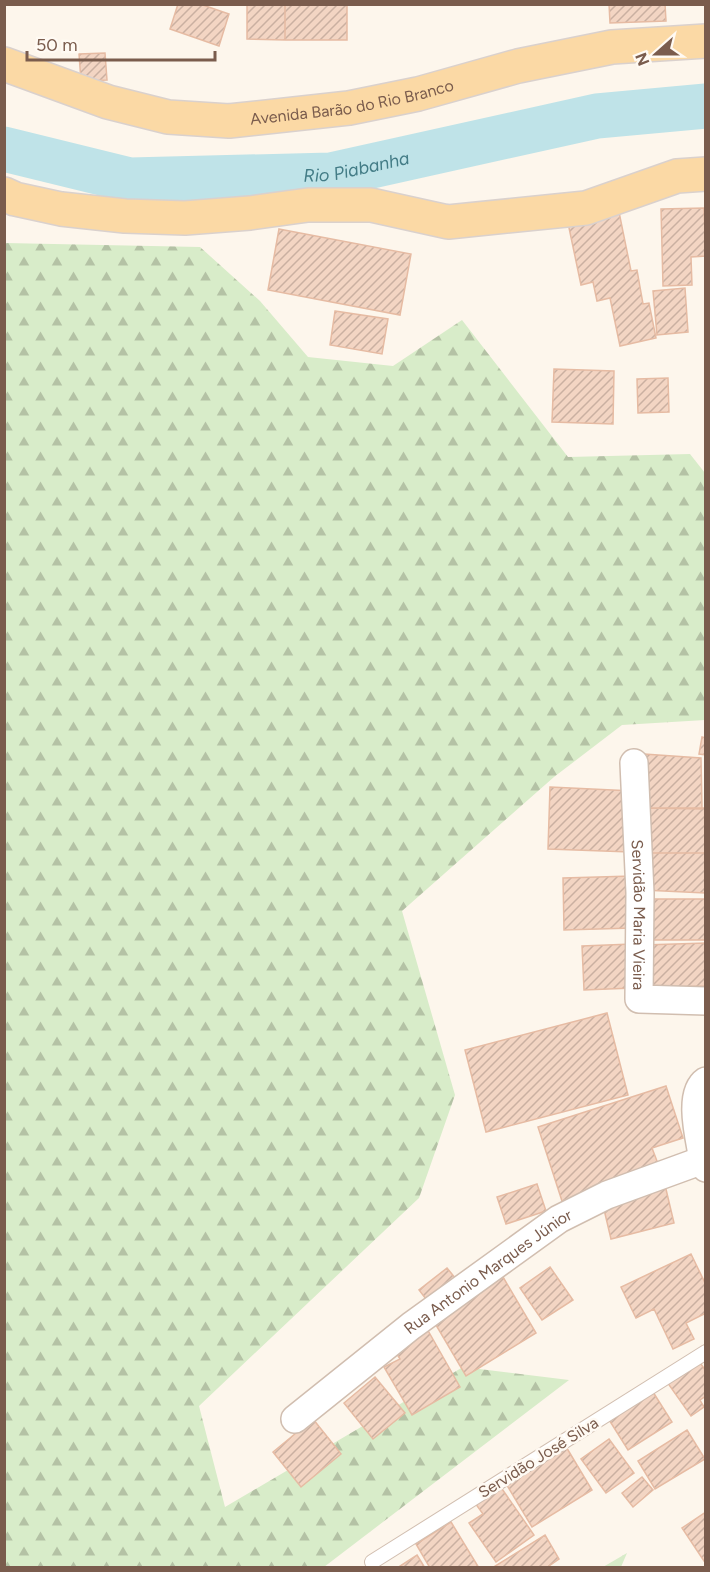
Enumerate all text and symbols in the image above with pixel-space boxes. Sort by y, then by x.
scale bar [27,24,214,62]
north arrow [626,24,686,84]
text: 50 m [36,34,78,56]
text: N [631,50,654,68]
street label: Avenida Barão do Rio Branco [249,76,456,129]
water label: Rio Piabanha [303,147,412,187]
street label: Servidão Maria Vieira [628,839,649,990]
street label: Rua Antonio Marques Júnior [400,1205,575,1338]
street label: Servidão José Silva [475,1413,602,1502]

